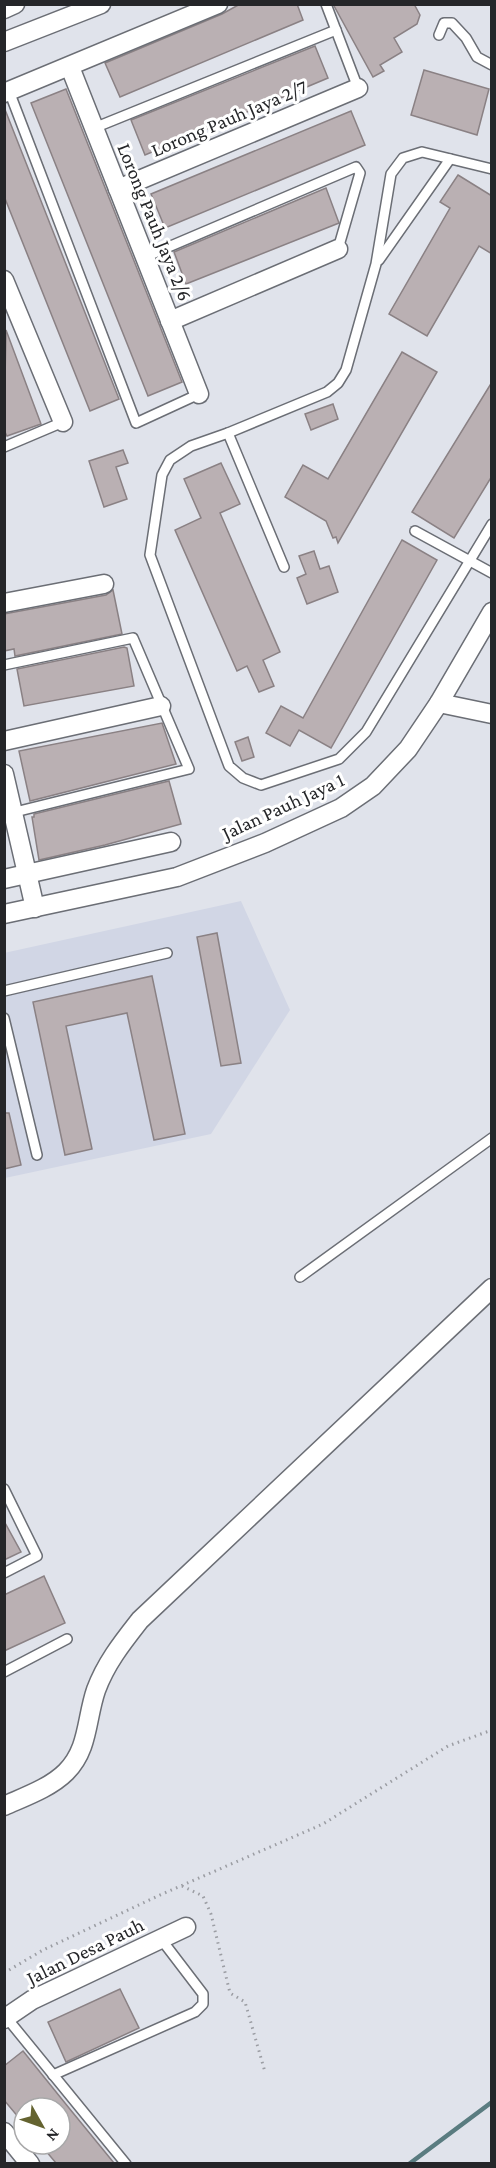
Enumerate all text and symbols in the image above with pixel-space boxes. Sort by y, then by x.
street label: Lorong Pauh Jaya 2/7 [148,75,311,162]
street label: Lorong Pauh Jaya 2/6 [112,140,197,304]
street label: Jalan Pauh Jaya 1 [217,768,348,846]
street label: Jalan Desa Pauh [21,1913,148,1991]
north arrow [12,2096,72,2156]
text: N [43,2126,63,2145]

